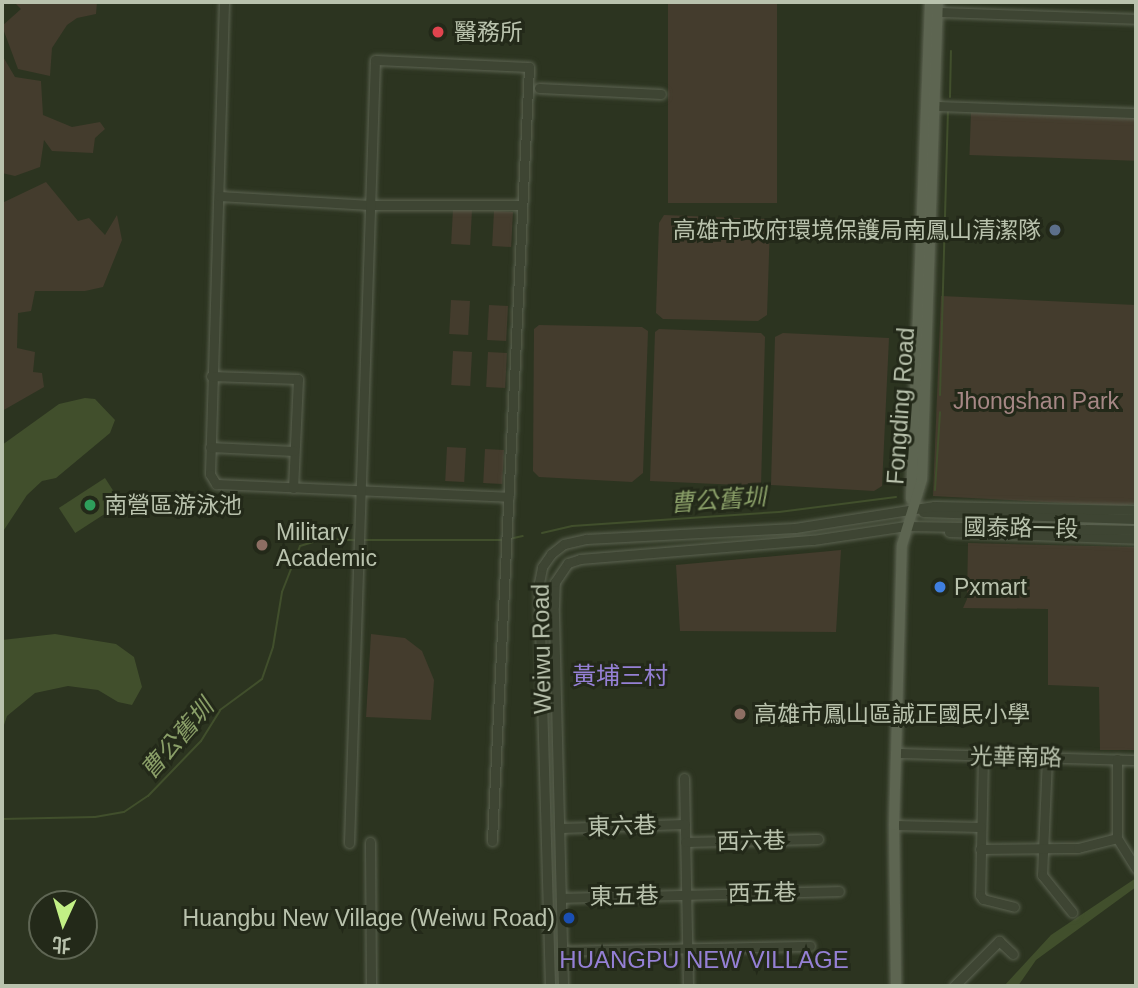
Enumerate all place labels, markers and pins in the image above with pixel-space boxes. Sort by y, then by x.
place label: 醫務所 [454,18,523,46]
marker: 醫務所 [428,22,448,42]
place label: 高雄市政府環境保護局南鳳山清潔隊 [673,216,1041,244]
marker: 高雄市政府環境保護局南鳳山清潔隊 [1047,222,1063,238]
place label: 南營區游泳池 [104,491,242,519]
marker: 南營區游泳池 [82,497,98,513]
place label: Military Academic [276,518,377,572]
marker: Military Academic [254,537,270,553]
place label: Pxmart [954,573,1027,601]
marker: Pxmart [932,579,948,595]
place label: 高雄市鳳山區誠正國民小學 [754,700,1030,728]
marker: 高雄市鳳山區誠正國民小學 [732,706,748,722]
place label: Huangbu New Village (Weiwu Road) [183,904,555,932]
marker: Huangbu New Village (Weiwu Road) [561,910,577,926]

